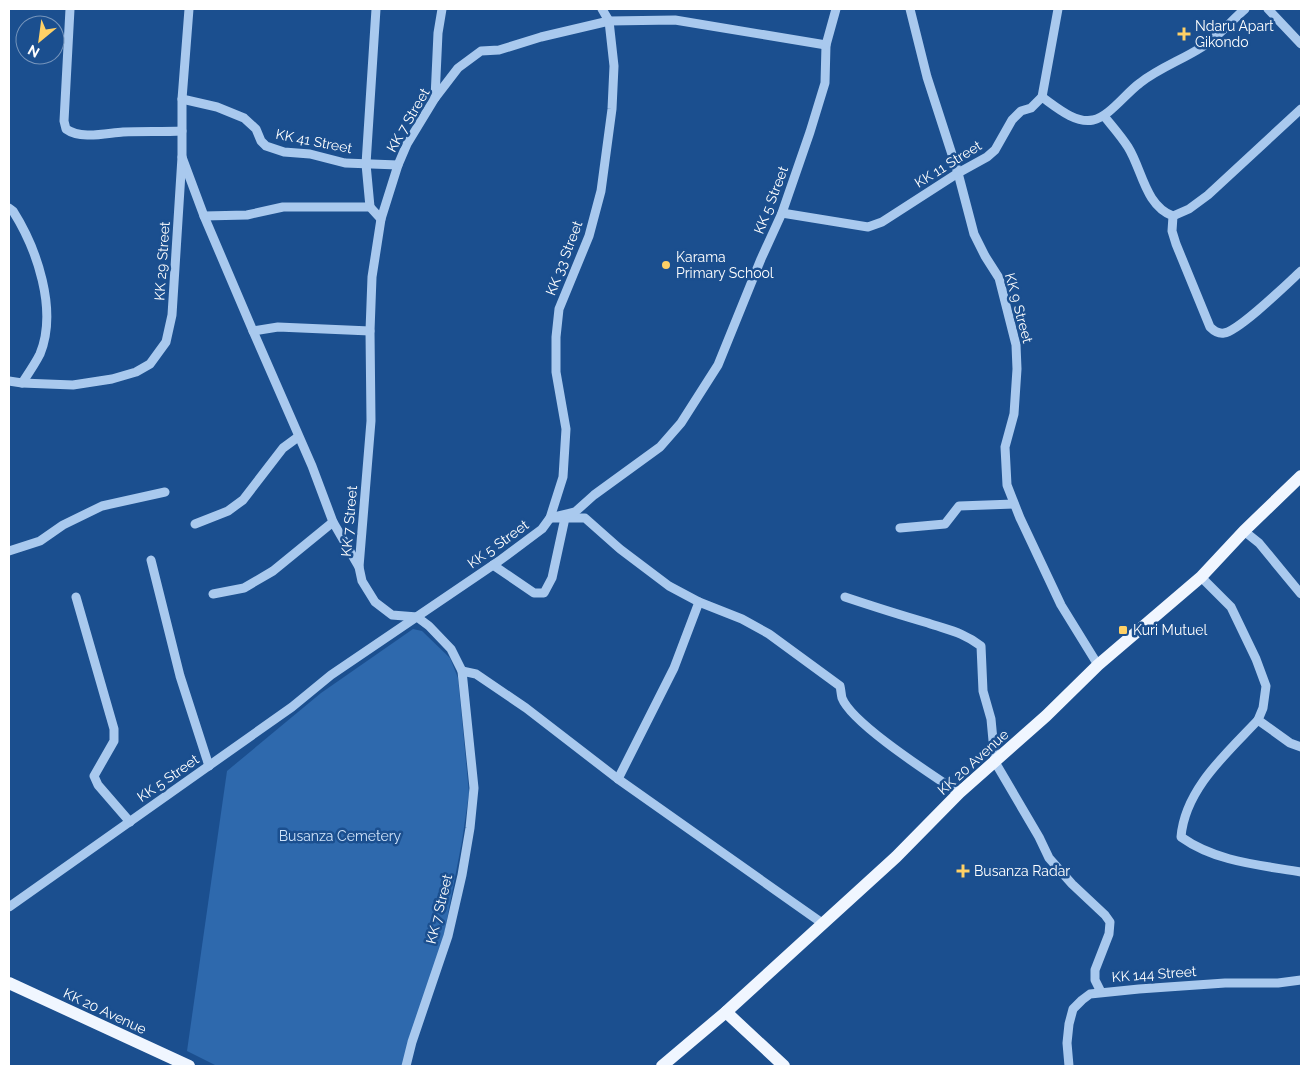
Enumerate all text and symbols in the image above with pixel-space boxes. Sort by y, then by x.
north arrow [15,15,65,65]
place label: Ndaru Apart Gikondo [1195,18,1274,50]
marker: Ndaru Apart Gikondo [1177,27,1191,41]
text: N [25,42,42,61]
street label: KK 7 Street [383,85,433,155]
street label: KK 41 Street [274,126,354,156]
street label: KK 11 Street [912,137,985,191]
street label: KK 5 Street [751,164,791,236]
street label: KK 33 Street [542,218,586,298]
street label: KK 29 Street [151,221,173,301]
place label: Karama Primary School [676,249,774,281]
marker: Karama Primary School [660,259,672,271]
street label: KK 9 Street [1002,271,1036,345]
street label: KK 7 Street [338,484,360,557]
street label: KK 5 Street [464,516,532,571]
place label: Kuri Mutuel [1133,622,1207,638]
marker: Kuri Mutuel [1117,624,1129,636]
street label: KK 20 Avenue [934,726,1012,798]
street label: KK 5 Street [134,751,202,805]
park label: Busanza Cemetery [279,828,402,844]
place label: Busanza Radar [974,863,1070,879]
marker: Busanza Radar [956,864,970,878]
street label: KK 7 Street [423,872,455,946]
street label: KK 144 Street [1111,963,1197,985]
street label: KK 20 Avenue [61,985,149,1037]

